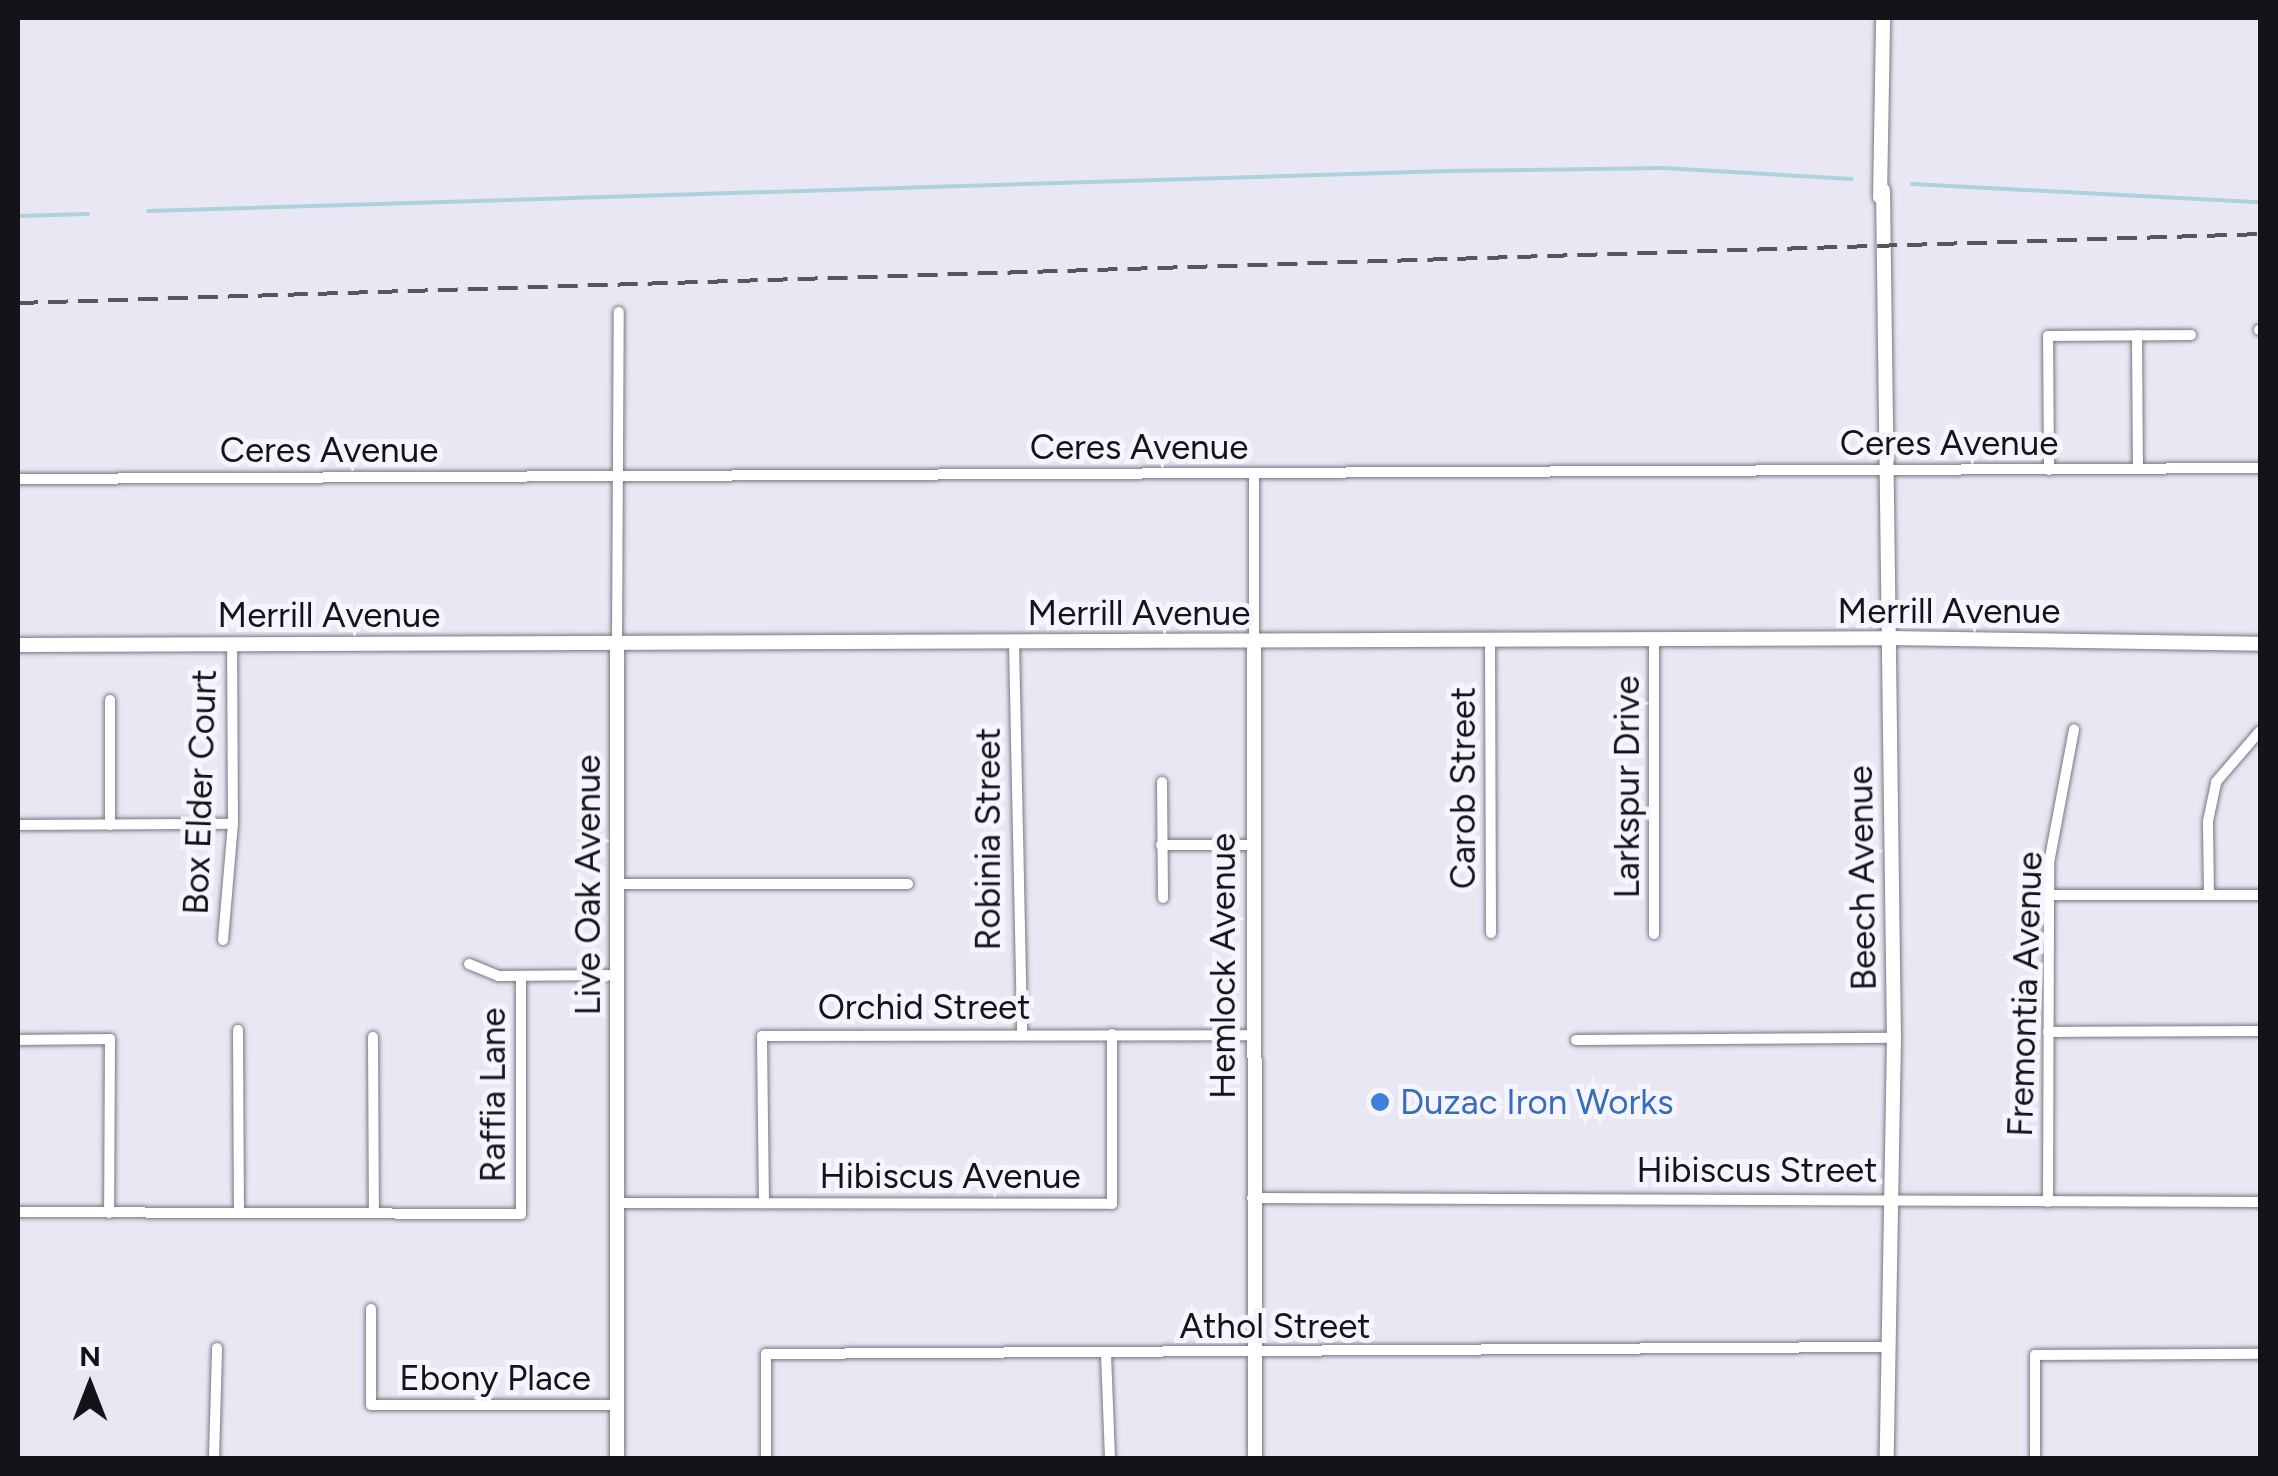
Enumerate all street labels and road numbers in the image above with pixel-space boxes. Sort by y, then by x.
street label: Ceres Avenue [1840,422,2058,464]
street label: Ceres Avenue [1030,426,1248,468]
street label: Ceres Avenue [220,429,438,471]
street label: Merrill Avenue [1838,590,2060,632]
street label: Merrill Avenue [1028,592,1250,634]
street label: Merrill Avenue [218,594,440,636]
street label: Box Elder Court [175,669,225,915]
street label: Larkspur Drive [1606,676,1648,898]
street label: Carob Street [1442,687,1484,889]
street label: Robinia Street [967,728,1009,950]
street label: Live Oak Avenue [567,755,609,1015]
street label: Beech Avenue [1839,765,1885,991]
street label: Hemlock Avenue [1202,833,1244,1099]
street label: Fremontia Avenue [1999,851,2051,1137]
street label: Orchid Street [818,986,1030,1028]
street label: Raffia Lane [472,1008,514,1182]
street label: Hibiscus Street [1637,1149,1877,1191]
street label: Hibiscus Avenue [819,1155,1081,1197]
street label: Athol Street [1179,1305,1371,1347]
street label: Ebony Place [399,1357,591,1399]

